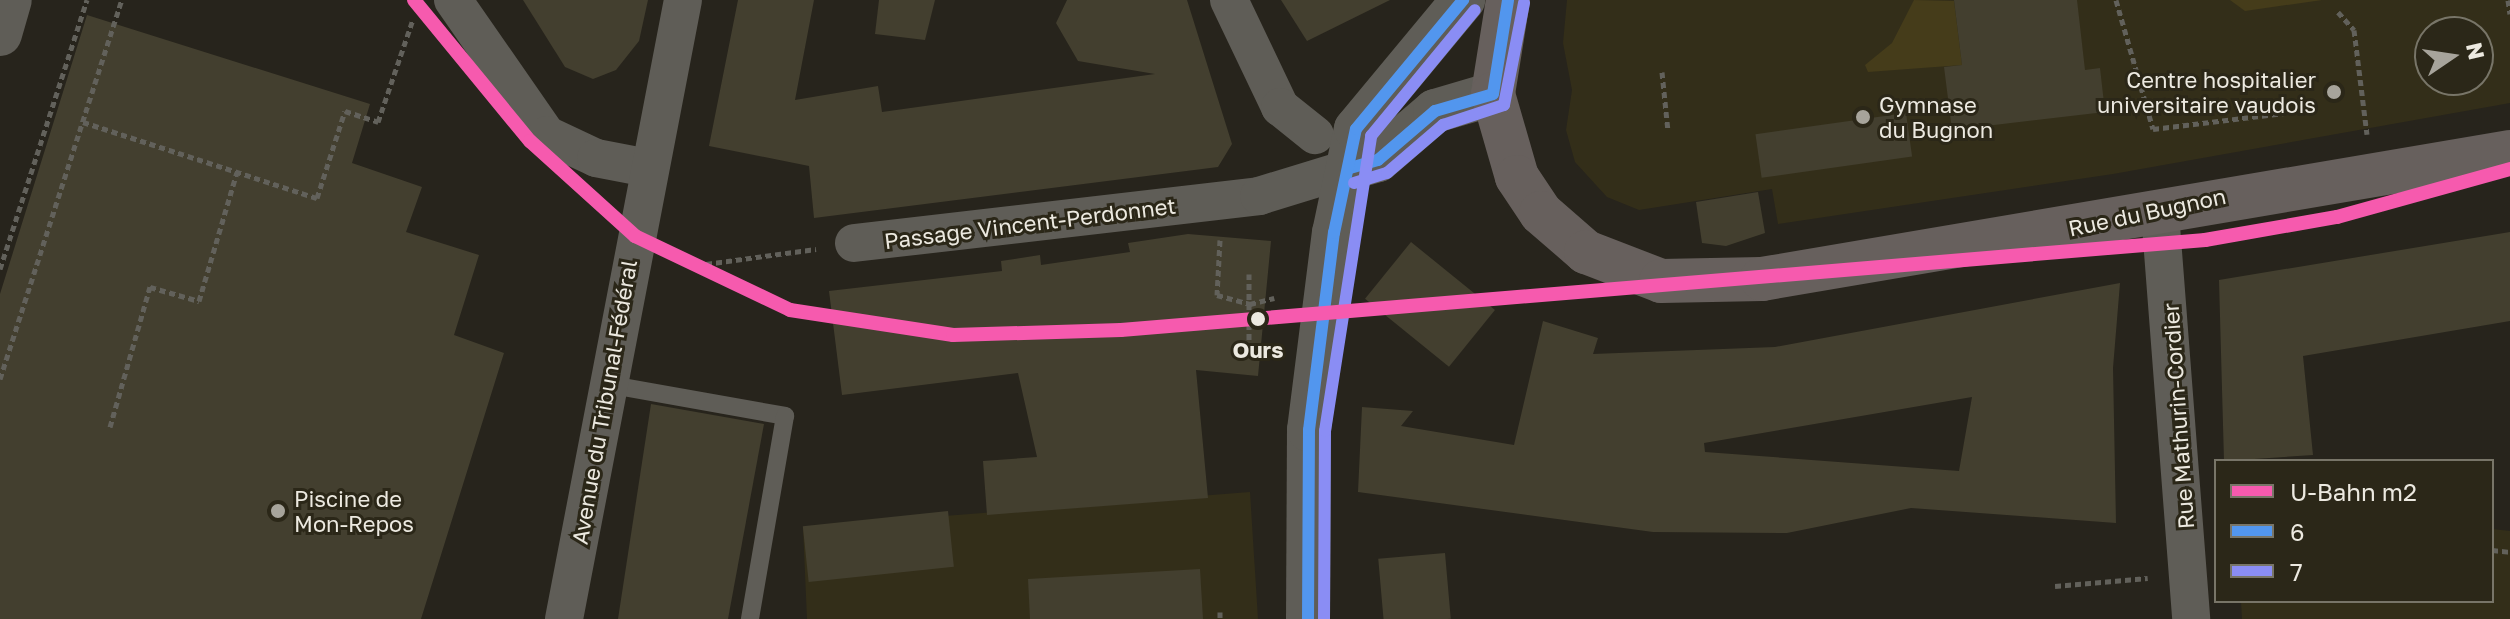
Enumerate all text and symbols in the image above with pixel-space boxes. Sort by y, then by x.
north arrow [2414,16,2494,96]
text: N [2461,40,2491,62]
place label: Centre hospitalier universitaire vaudois [2097,66,2316,118]
marker: Centre hospitalier universitaire vaudois [2323,81,2345,103]
place label: Gymnase du Bugnon [1879,91,1993,142]
marker: Gymnase du Bugnon [1854,108,1872,126]
street label: Rue du Bugnon [2066,182,2228,242]
street label: Passage Vincent-Perdonnet [883,192,1177,254]
street label: Avenue du Tribunal-Fédéral [566,258,642,546]
street label: Rue Mathurin-Cordier [2157,302,2199,530]
marker: Ours [1244,305,1272,333]
place label: Ours [1233,337,1283,363]
legend [2214,459,2494,603]
text: U-Bahn m2 [2290,477,2417,506]
place label: Piscine de Mon-Repos [294,485,414,536]
marker: Piscine de Mon-Repos [269,502,287,520]
text: 6 [2290,517,2305,546]
text: 7 [2290,557,2303,586]

